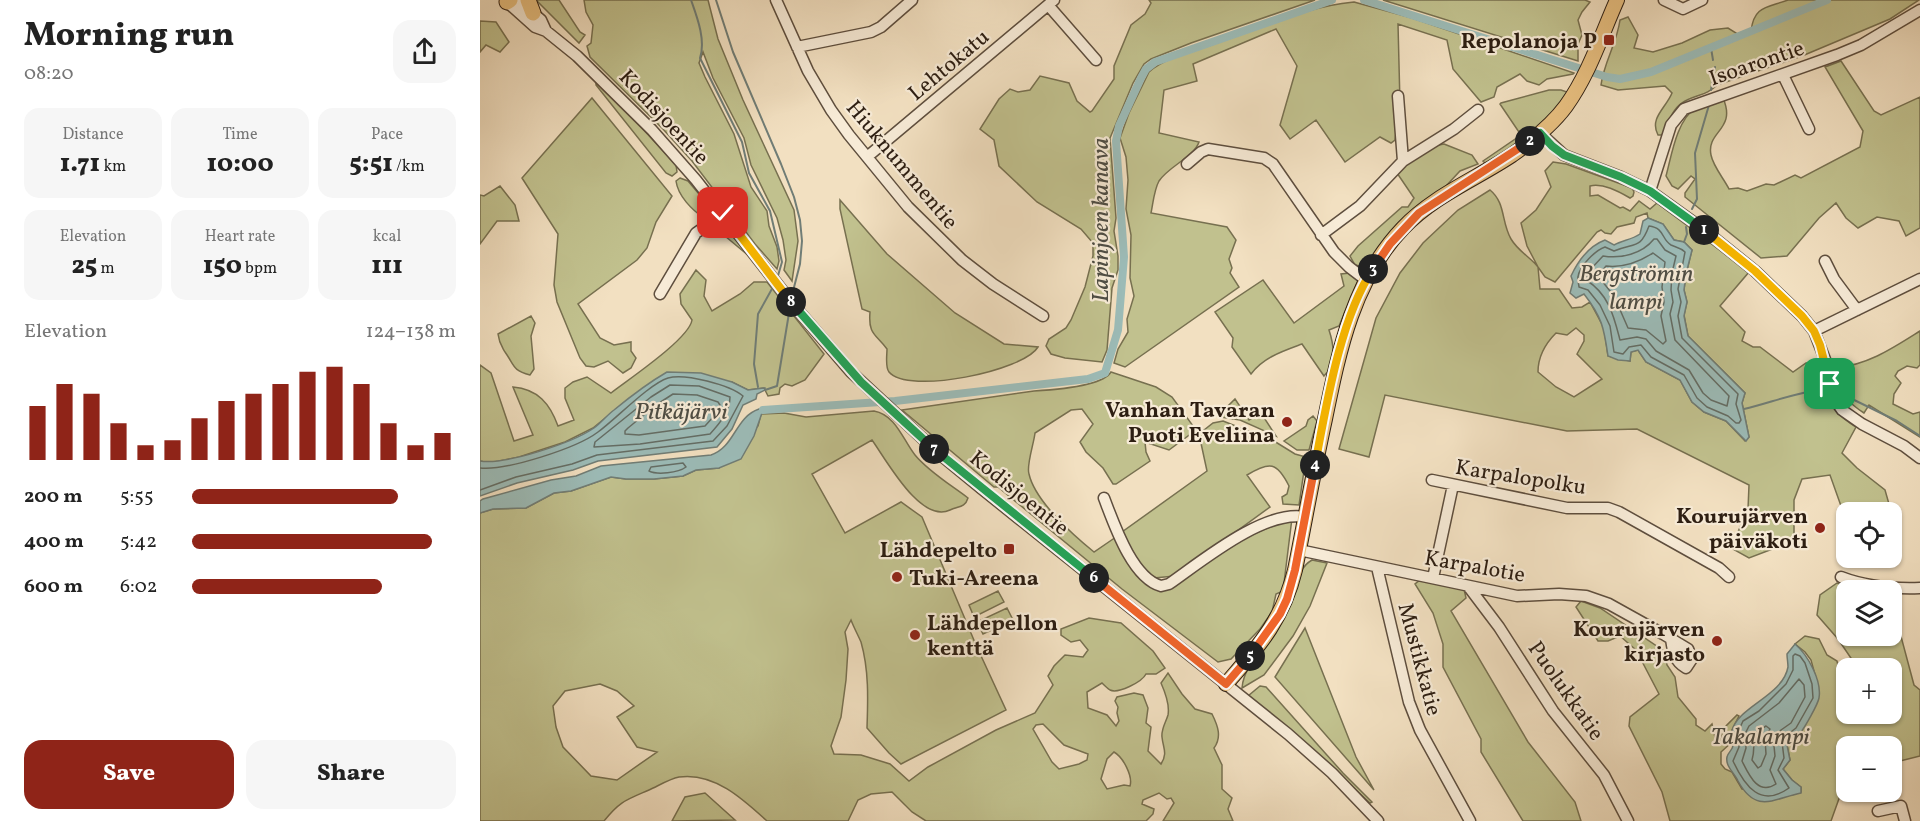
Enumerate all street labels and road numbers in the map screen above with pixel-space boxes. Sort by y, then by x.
street label: Lehtokatu [902,23,997,109]
street label: Isoarontie [1705,34,1809,95]
street label: Kodisjoentie [611,63,716,172]
street label: Hiuknummentie [838,94,965,237]
street label: Kodisjoentie [962,444,1075,544]
street label: Karpalopolku [1453,453,1588,504]
street label: Karpalotie [1422,543,1527,592]
street label: Mustikkatie [1389,600,1449,719]
street label: Puolukkatie [1519,635,1611,747]

